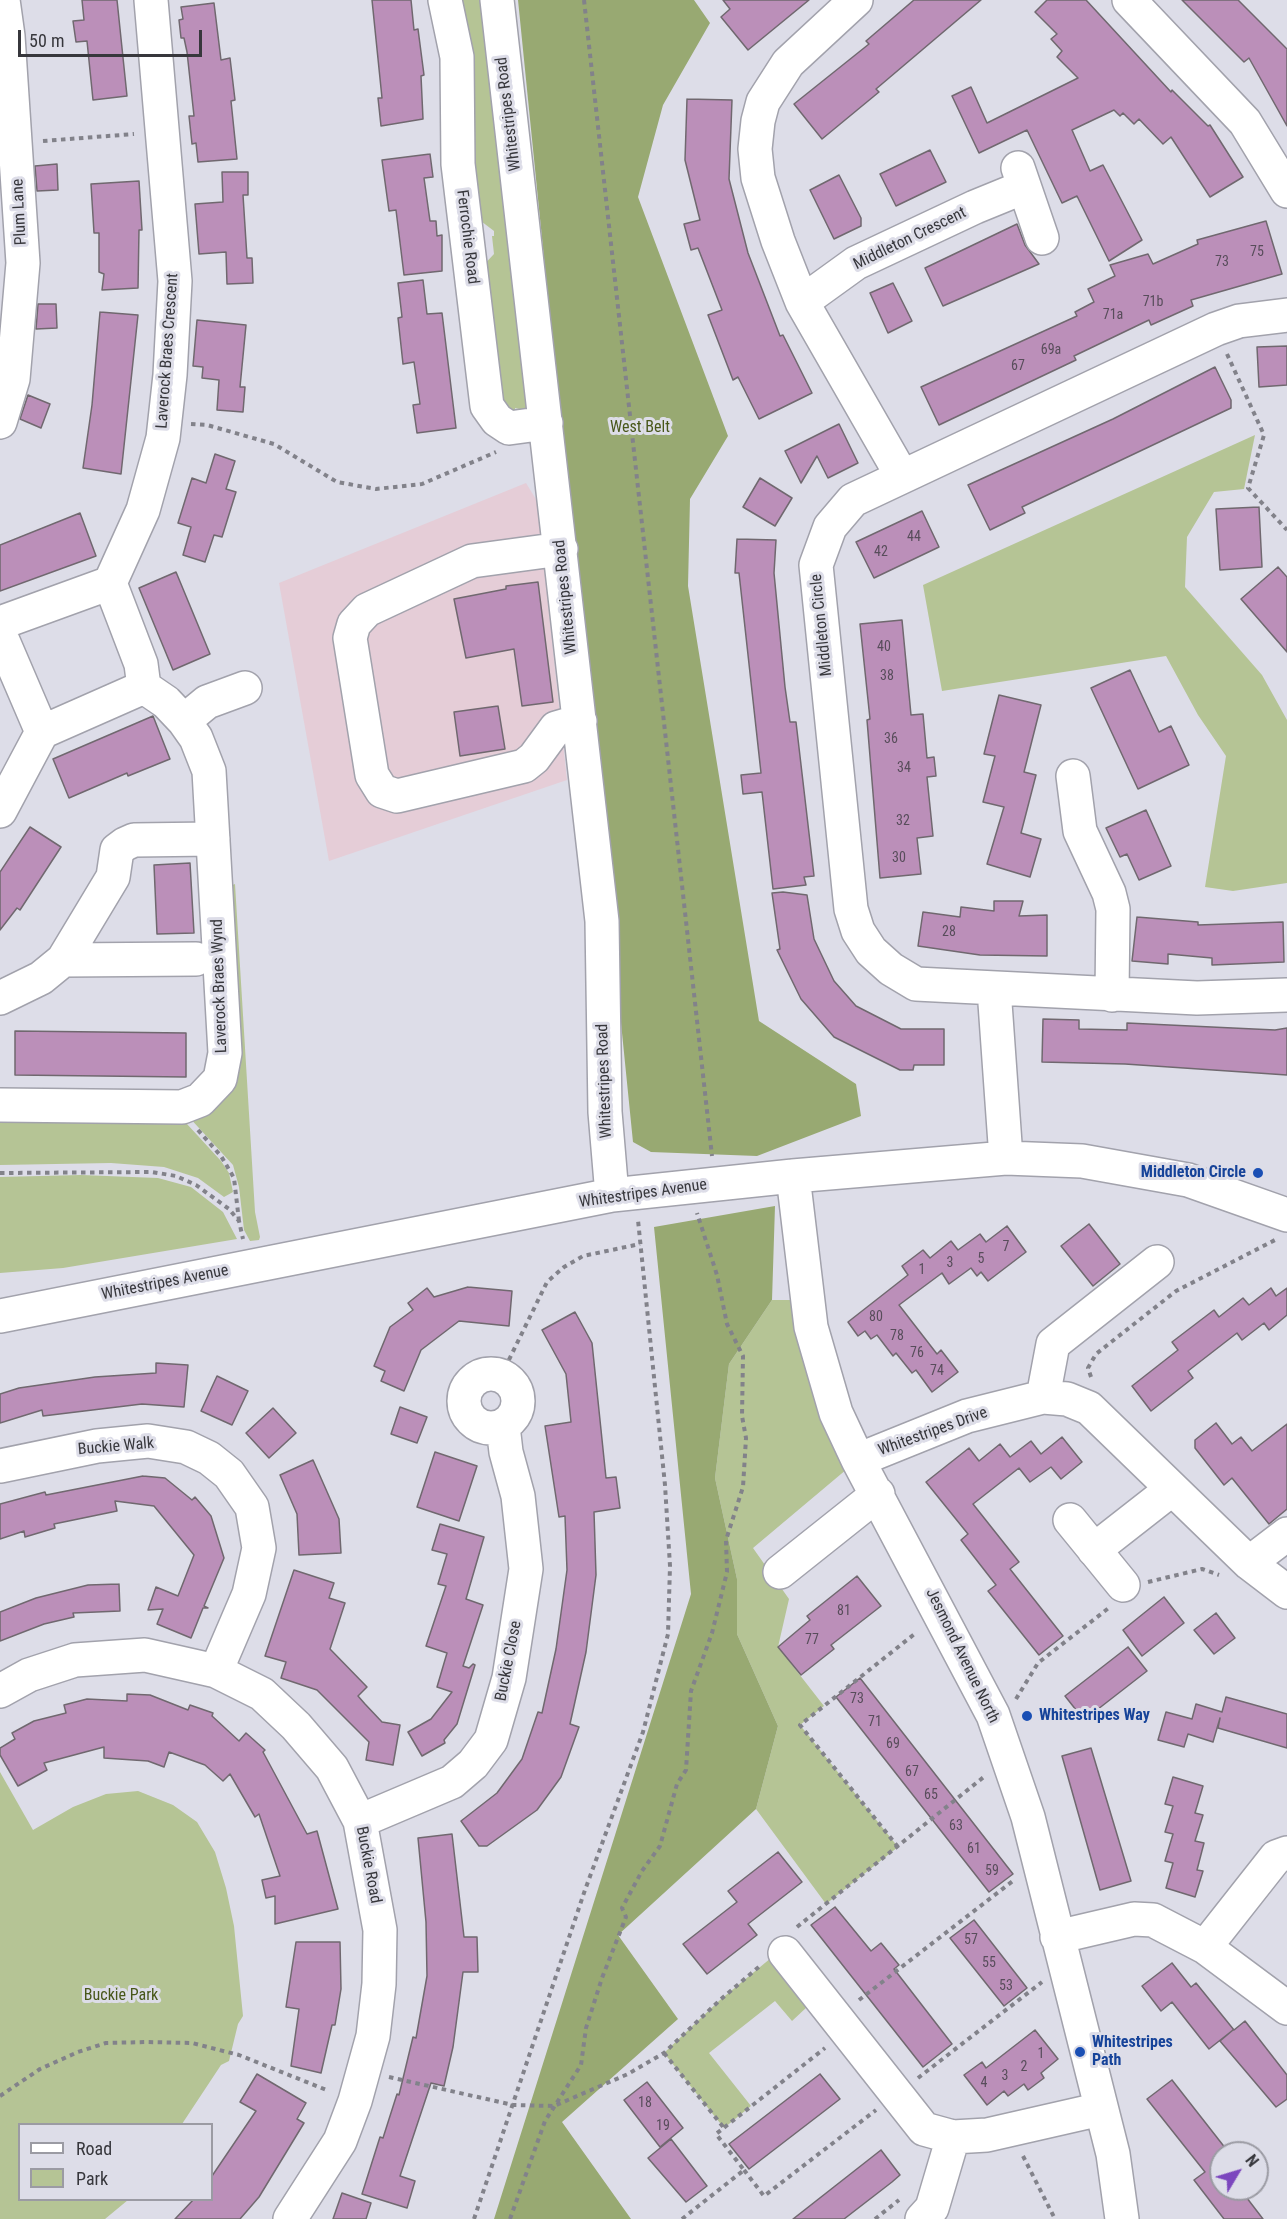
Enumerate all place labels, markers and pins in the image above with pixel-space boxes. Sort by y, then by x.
place label: Middleton Circle [1141,1163,1246,1183]
marker: Middleton Circle [1251,1166,1265,1180]
place label: Whitestripes Way [1039,1706,1150,1726]
marker: Whitestripes Way [1020,1709,1034,1723]
place label: Whitestripes Path [1092,2033,1173,2071]
marker: Whitestripes Path [1073,2045,1087,2059]

